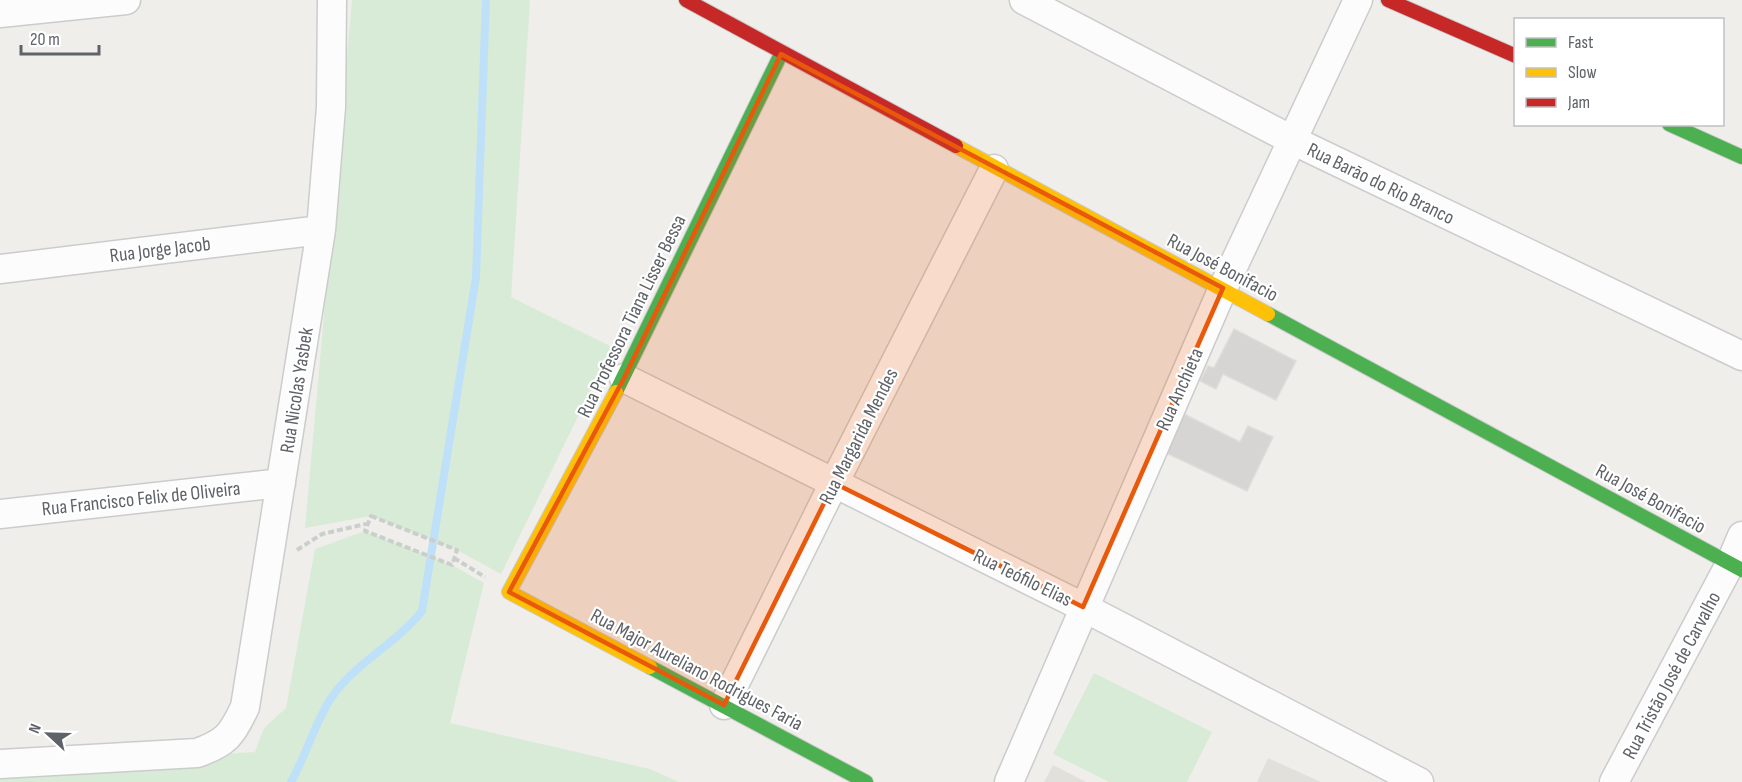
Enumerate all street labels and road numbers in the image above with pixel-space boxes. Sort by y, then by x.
street label: Rua Barão do Rio Branco [1303,138,1458,230]
street label: Rua Professora Tiana Lisser Bessa [572,211,691,422]
street label: Rua José Bonifacio [1163,229,1282,307]
street label: Rua Jorge Jacob [108,232,212,268]
street label: Rua Nicolas Yasbek [275,325,319,455]
street label: Rua Anchieta [1151,344,1209,434]
street label: Rua Margarida Mendes [814,364,903,508]
street label: Rua José Bonifacio [1591,459,1710,539]
street label: Rua Francisco Felix de Oliveira [41,477,242,521]
street label: Rua Teófilo Elias [969,544,1076,612]
street label: Rua Tristão José de Carvalho [1618,588,1726,763]
street label: Rua Major Aureliano Rodrigues Faria [586,604,807,736]

